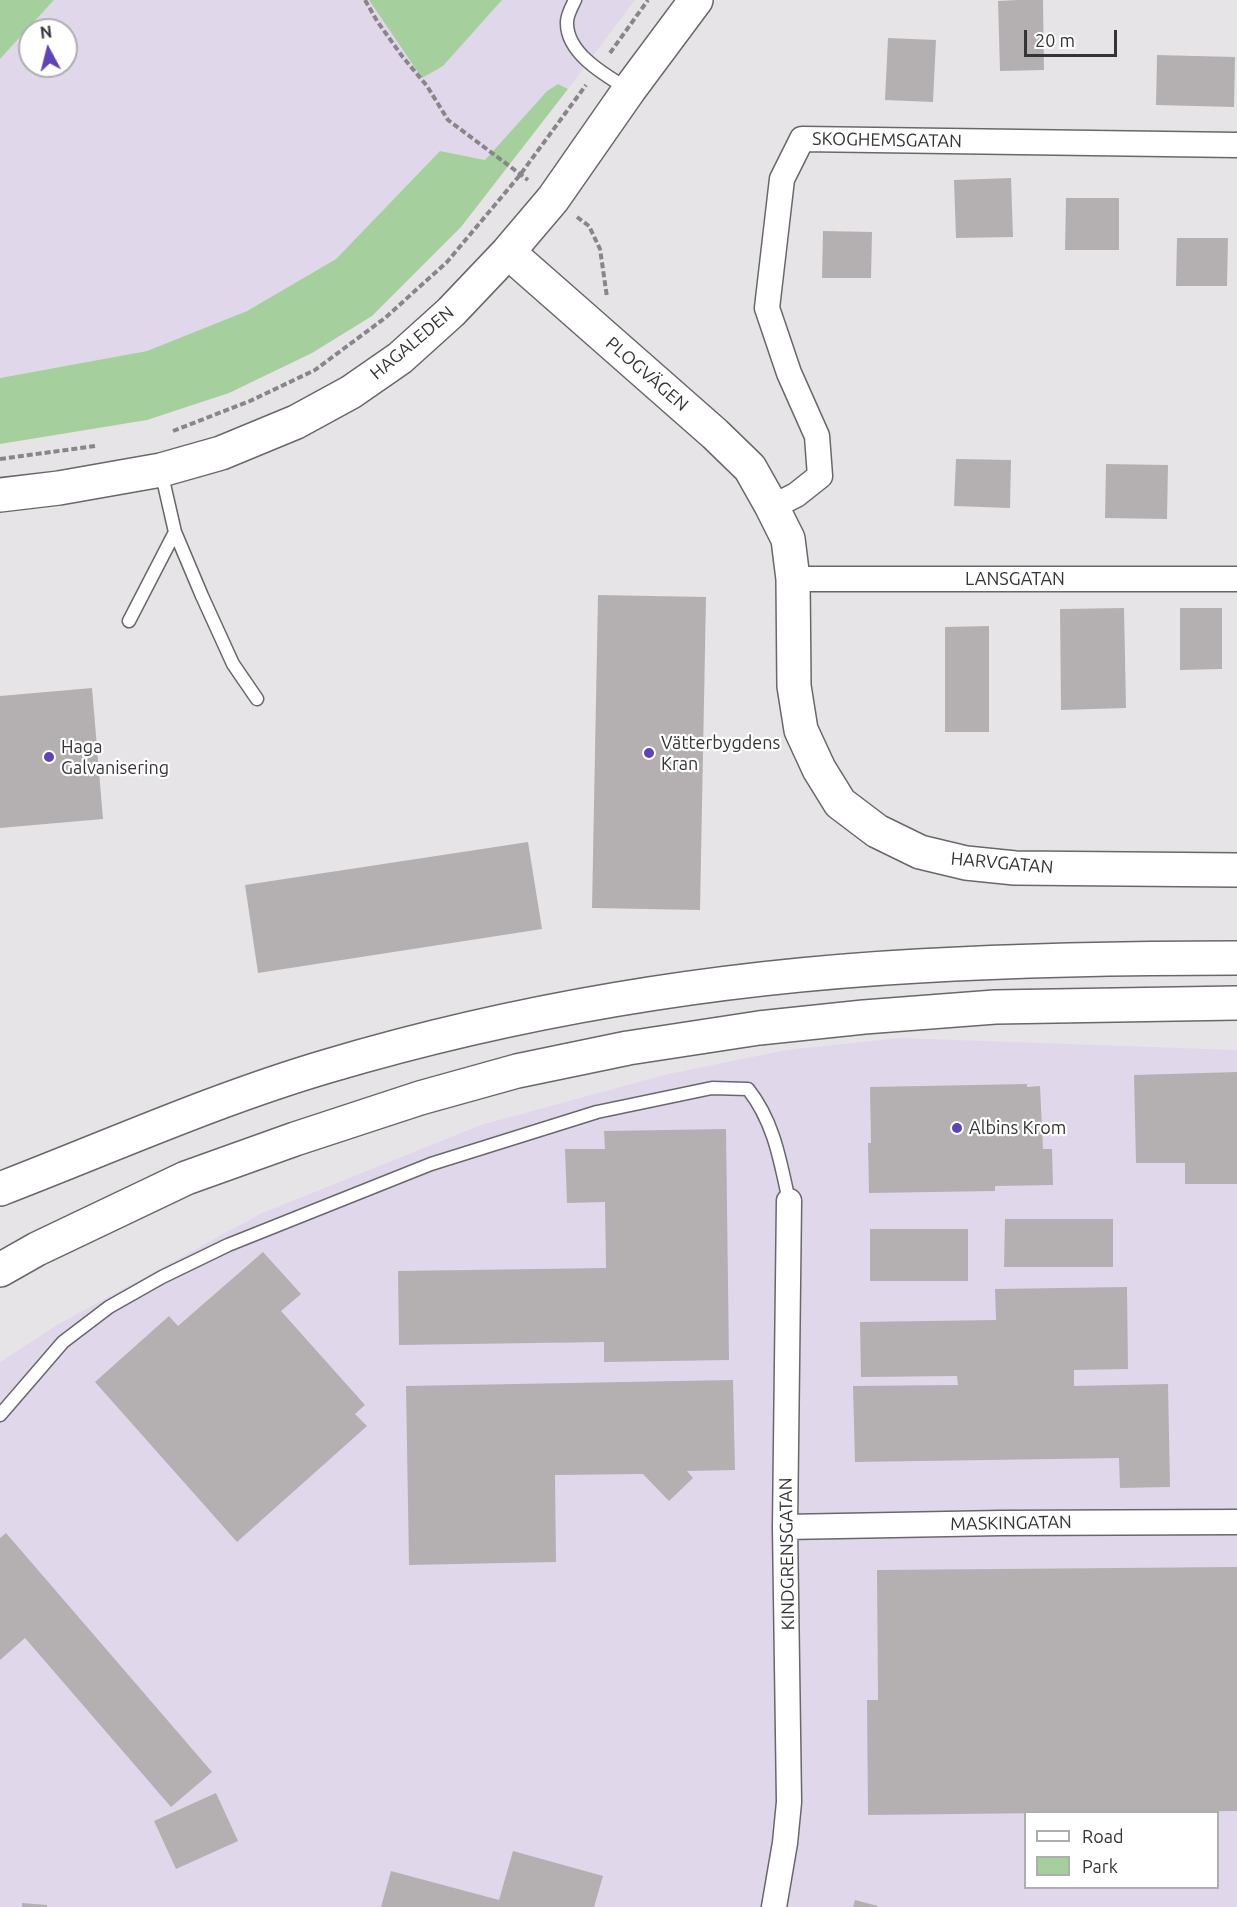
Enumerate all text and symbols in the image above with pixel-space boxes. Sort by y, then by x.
north arrow [18,18,78,78]
scale bar [1027,18,1120,56]
text: N [39,22,53,42]
text: 20 m [1035,30,1075,50]
street label: SKOGHEMSGATAN [812,128,962,152]
street label: HAGALEDEN [366,302,458,384]
street label: PLOGVÄGEN [601,332,693,416]
street label: LANSGATAN [965,568,1065,590]
place label: Vätterbygdens Kran [661,732,780,774]
place label: Haga Galvanisering [61,736,169,778]
marker: Vätterbygdens Kran [642,746,656,760]
marker: Haga Galvanisering [42,750,56,764]
street label: HARVGATAN [950,848,1054,878]
place label: Albins Krom [969,1117,1066,1139]
marker: Albins Krom [950,1121,964,1135]
street label: KINDGRENSGATAN [775,1477,799,1631]
street label: MASKINGATAN [950,1511,1072,1535]
legend [1024,1811,1219,1889]
text: Road [1082,1826,1124,1846]
text: Park [1082,1856,1118,1876]

